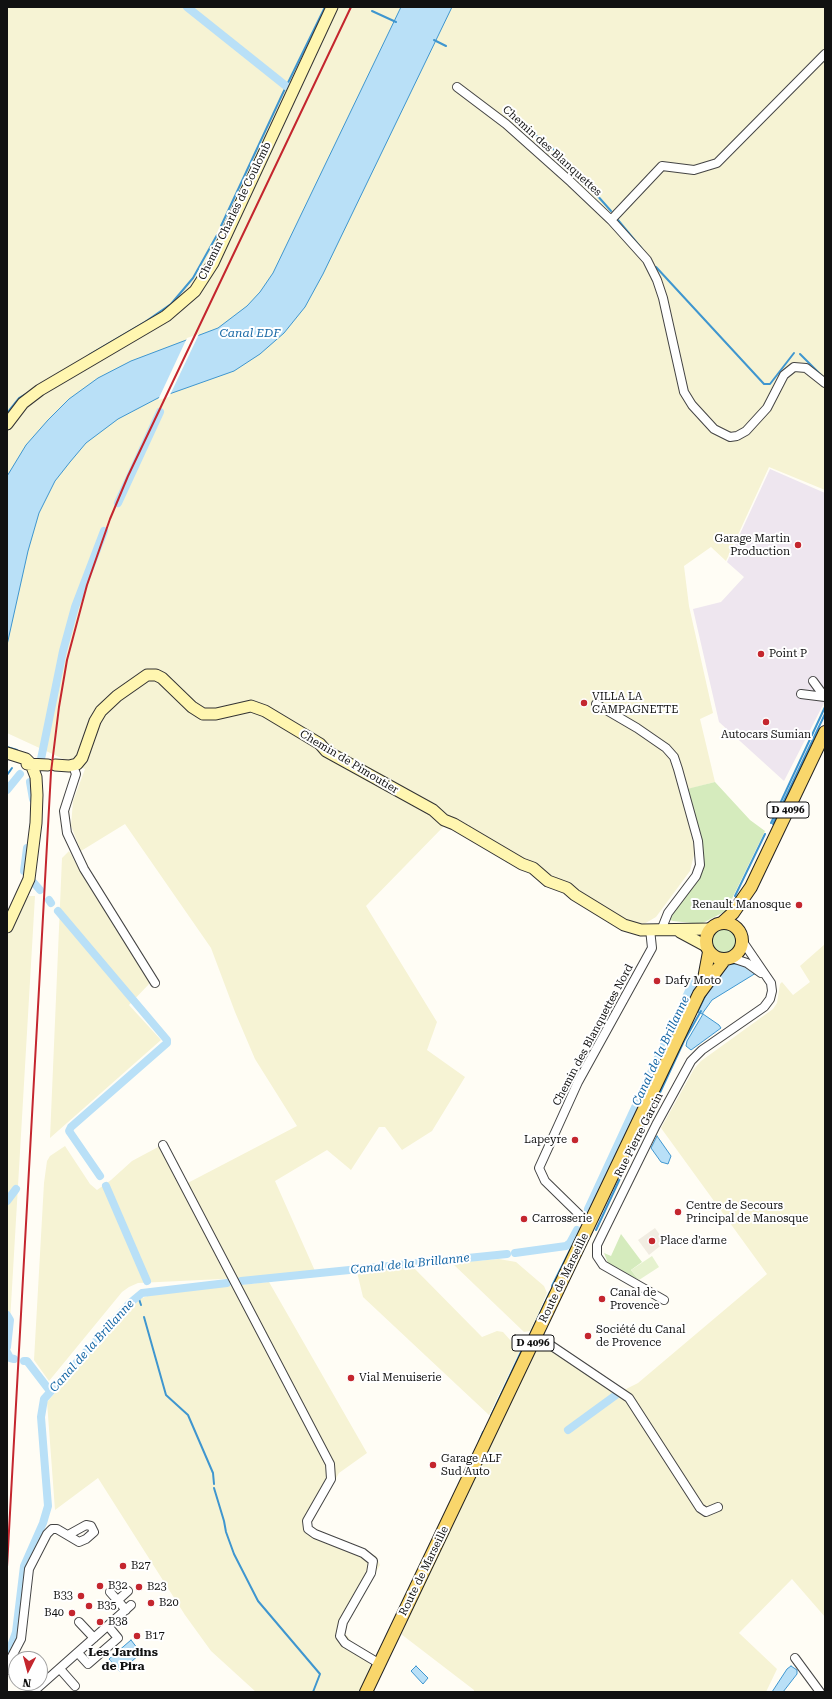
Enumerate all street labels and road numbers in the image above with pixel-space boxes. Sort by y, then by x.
street label: Chemin des Blanquettes [500,103,604,199]
street label: Chemin Charles de Coulomb [196,140,274,282]
street label: Chemin de Pimoutier [297,727,401,797]
road number: D 4096 [767,802,809,818]
street label: Chemin des Blanquettes Nord [550,962,636,1108]
street label: Rue Pierre Garcin [612,1090,666,1180]
street label: Route de Marseille [537,1231,591,1325]
road number: D 4096 [512,1335,554,1351]
street label: Route de Marseille [397,1524,451,1618]

